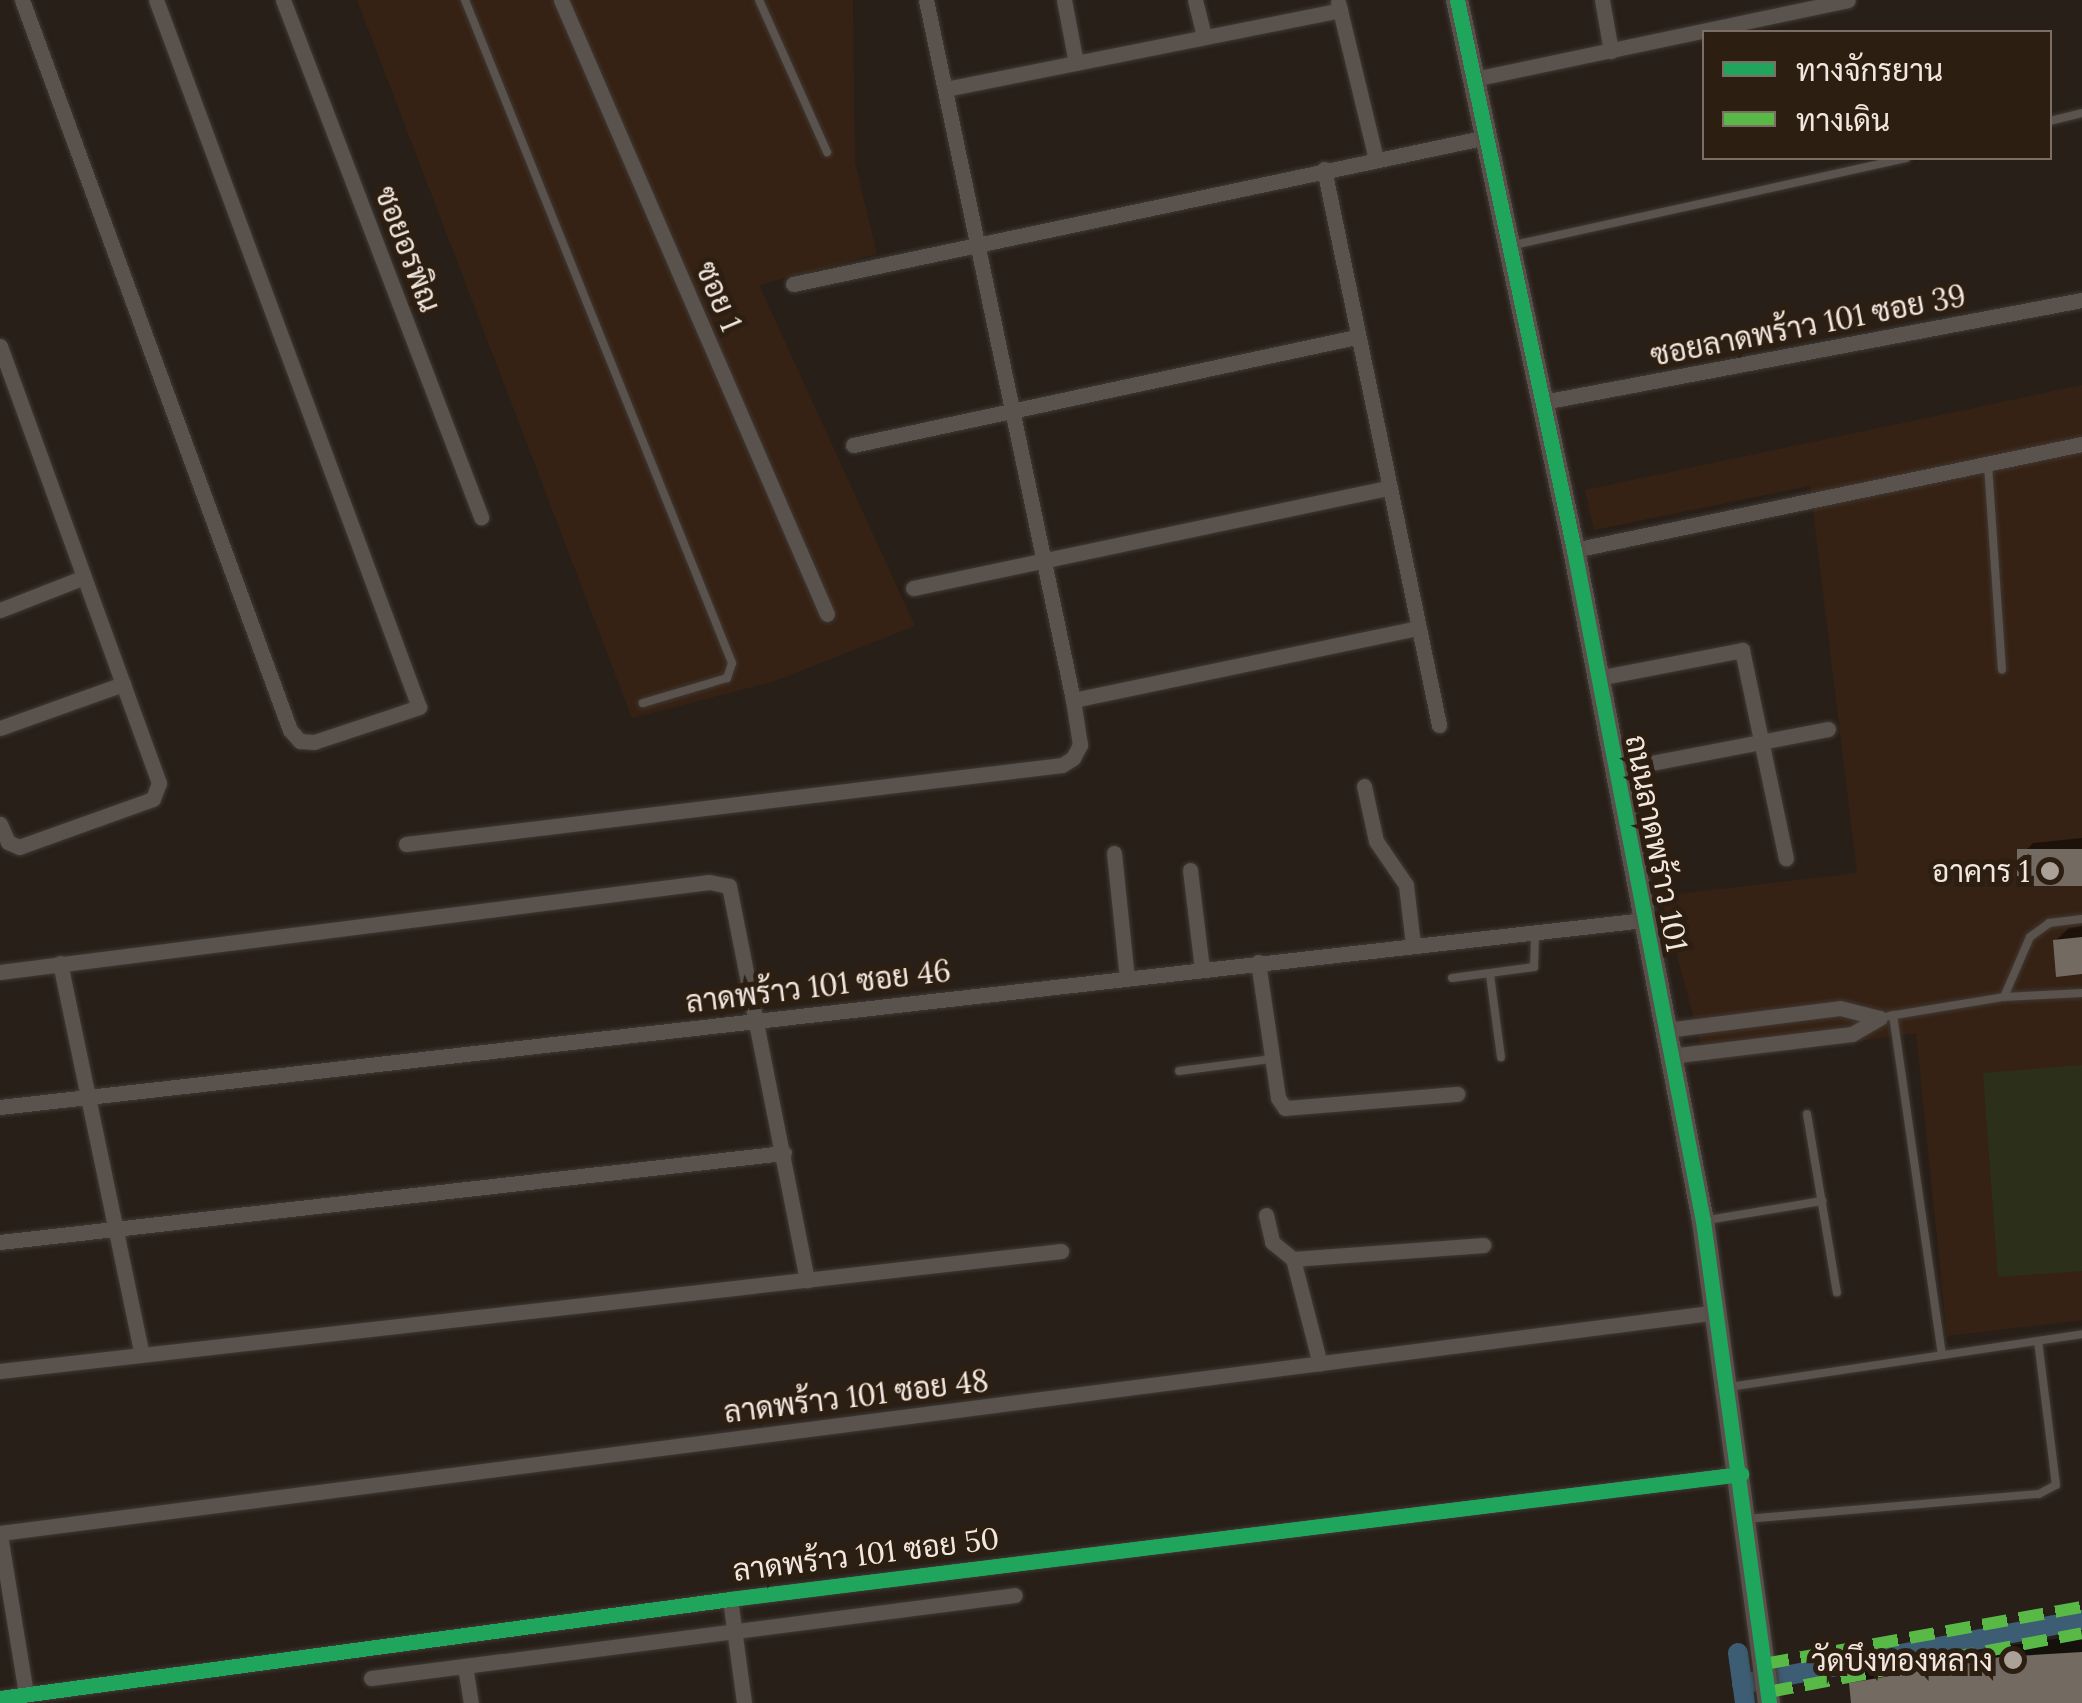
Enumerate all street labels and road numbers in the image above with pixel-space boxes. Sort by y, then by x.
street label: ซอยอรพิณ [368,181,448,317]
street label: ซอย 1 [688,256,750,336]
street label: ซอยลาดพร้าว 101 ซอย 39 [1647,277,1969,373]
street label: ถนนลาดพร้าว 101 [1618,732,1696,954]
street label: ลาดพร้าว 101 ซอย 46 [683,952,953,1020]
street label: ลาดพร้าว 101 ซอย 48 [722,1362,990,1430]
street label: ลาดพร้าว 101 ซอย 50 [731,1520,1001,1588]

